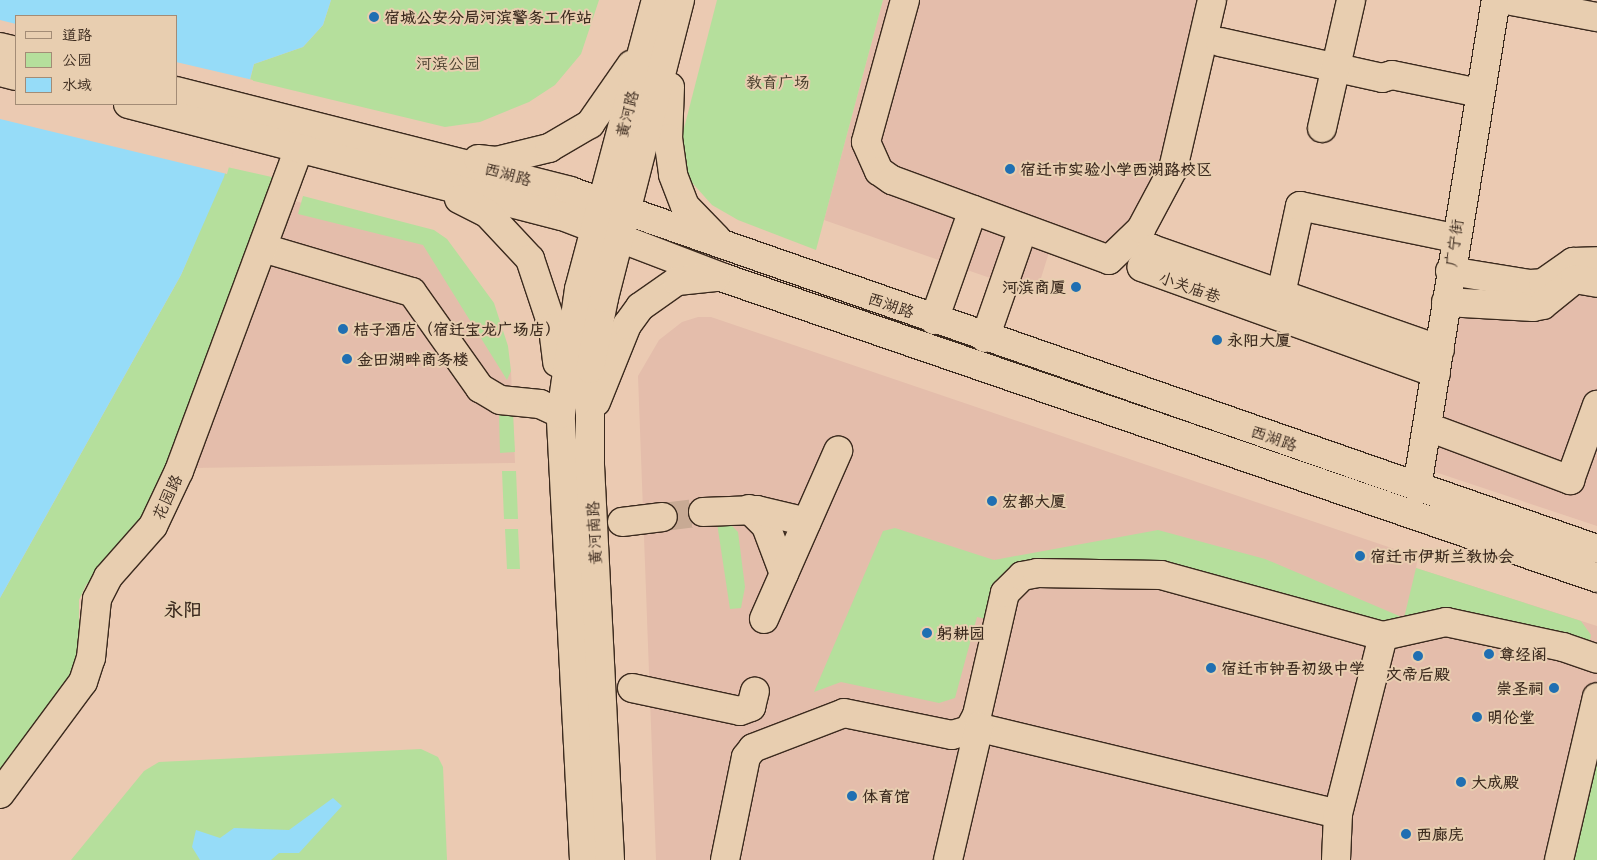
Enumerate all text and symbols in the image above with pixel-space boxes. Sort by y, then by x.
place label: 宿城公安分局河滨警务工作站 [384,7,592,27]
marker: 宿城公安分局河滨警务工作站 [368,11,380,23]
legend [15,15,178,105]
text: 道路 [62,24,92,45]
text: 公园 [62,49,92,70]
park label: 河滨公园 [416,53,480,73]
park label: 教育广场 [746,72,810,92]
text: 水域 [62,74,92,95]
street label: 黄河路 [612,88,642,140]
street label: 西湖路 [482,159,534,189]
place label: 宿迁市实验小学西湖路校区 [1020,159,1212,179]
marker: 宿迁市实验小学西湖路校区 [1004,163,1016,175]
street label: 广宁街 [1441,218,1467,268]
street label: 小关庙巷 [1157,268,1223,306]
place label: 河滨商厦 [1002,277,1066,297]
marker: 河滨商厦 [1070,281,1082,293]
street label: 西湖路 [865,288,917,322]
place label: 桔子酒店（宿迁宝龙广场店） [353,319,561,339]
marker: 桔子酒店（宿迁宝龙广场店） [337,323,349,335]
place label: 永阳大厦 [1227,330,1291,350]
marker: 永阳大厦 [1211,334,1223,346]
place label: 金田湖畔商务楼 [357,349,469,369]
marker: 金田湖畔商务楼 [341,353,353,365]
street label: 西湖路 [1248,421,1300,455]
street label: 花园路 [148,471,186,523]
place label: 宏都大厦 [1002,491,1066,511]
marker: 宏都大厦 [986,495,998,507]
street label: 黄河南路 [583,501,605,565]
place label: 宿迁市伊斯兰教协会 [1370,546,1514,566]
marker: 宿迁市伊斯兰教协会 [1354,550,1366,562]
district label: 永阳 [164,599,202,621]
place label: 躬耕园 [937,623,985,643]
marker: 躬耕园 [921,627,933,639]
place label: 尊经阁 [1499,644,1547,664]
marker: 尊经阁 [1483,648,1495,660]
marker: 文帝后殿 [1412,650,1424,662]
place label: 宿迁市钟吾初级中学 [1221,658,1365,678]
marker: 宿迁市钟吾初级中学 [1205,662,1217,674]
place label: 文帝后殿 [1386,664,1450,684]
place label: 崇圣祠 [1496,678,1544,698]
marker: 崇圣祠 [1548,682,1560,694]
place label: 明伦堂 [1487,707,1535,727]
marker: 明伦堂 [1471,711,1483,723]
place label: 大成殿 [1471,772,1519,792]
marker: 大成殿 [1455,776,1467,788]
place label: 体育馆 [862,786,910,806]
marker: 体育馆 [846,790,858,802]
place label: 西廊庑 [1416,824,1464,844]
marker: 西廊庑 [1400,828,1412,840]

